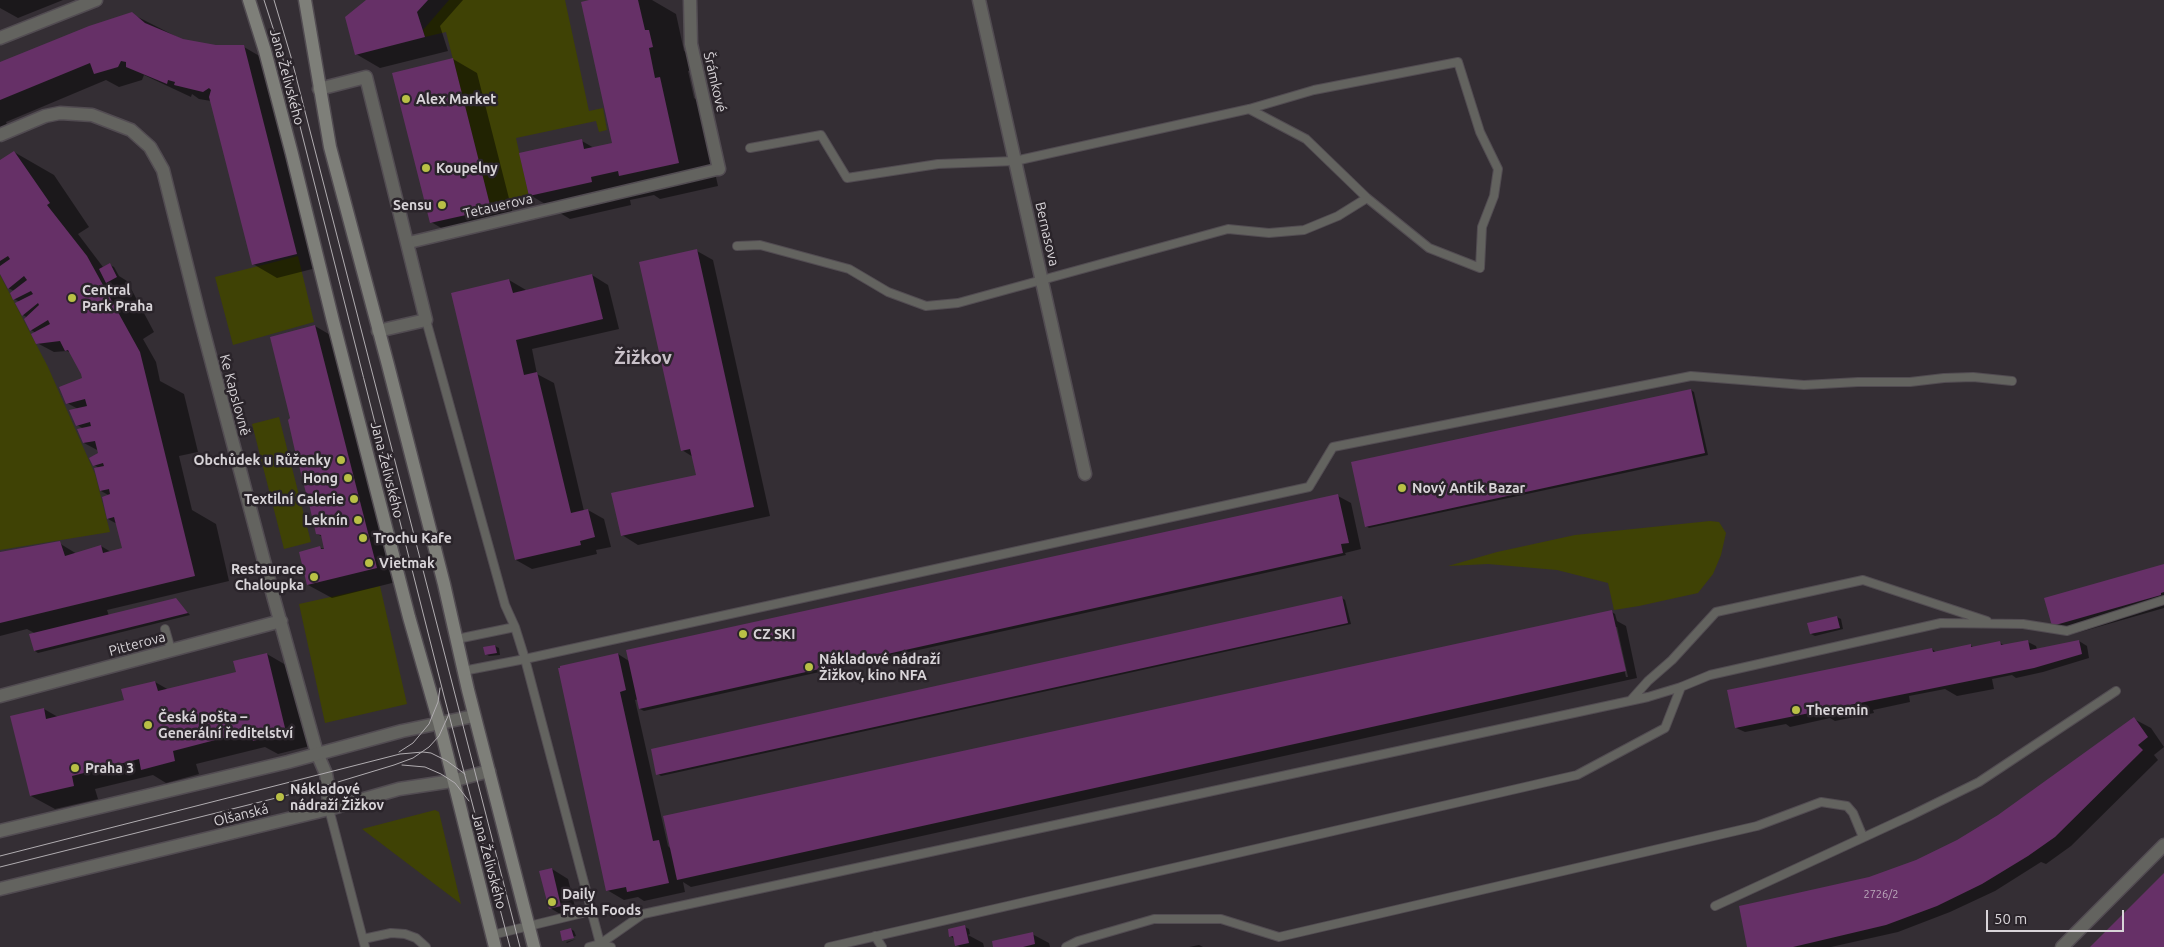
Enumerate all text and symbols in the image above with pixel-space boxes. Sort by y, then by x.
street label: Jana Želivského [266,27,308,127]
street label: Šrámkové [700,50,730,114]
place label: Alex Market [416,91,496,107]
marker: Alex Market [400,93,412,105]
place label: Koupelny [436,160,498,176]
marker: Koupelny [420,162,432,174]
street label: Tetauerova [462,190,534,222]
place label: Sensu [393,197,432,213]
marker: Sensu [436,199,448,211]
street label: Bernasova [1031,200,1063,268]
place label: Central Park Praha [82,282,153,314]
marker: Central Park Praha [66,292,78,304]
district label: Žižkov [614,347,672,369]
street label: Ke Kapslovně [216,352,254,438]
street label: Jana Želivského [367,420,407,520]
place label: Obchůdek u Růženky [194,452,331,468]
marker: Obchůdek u Růženky [335,454,347,466]
place label: Hong [303,470,338,486]
marker: Hong [342,472,354,484]
place label: Nový Antik Bazar [1412,480,1525,496]
marker: Nový Antik Bazar [1396,482,1408,494]
place label: Textilní Galerie [244,491,344,507]
marker: Textilní Galerie [348,493,360,505]
place label: Leknín [304,512,348,528]
marker: Leknín [352,514,364,526]
place label: Trochu Kafe [373,530,452,546]
marker: Trochu Kafe [357,532,369,544]
place label: Vietmak [379,555,435,571]
marker: Vietmak [363,557,375,569]
place label: Restaurace Chaloupka [231,561,304,594]
marker: Restaurace Chaloupka [308,571,320,583]
place label: CZ SKI [753,626,795,642]
street label: Pitterova [107,628,167,660]
marker: CZ SKI [737,628,749,640]
place label: Nákladové nádraží Žižkov, kino NFA [819,651,940,684]
marker: Nákladové nádraží Žižkov, kino NFA [803,661,815,673]
place label: Theremin [1806,702,1869,718]
marker: Theremin [1790,704,1802,716]
place label: Česká pošta – Generální ředitelství [158,709,293,742]
marker: Česká pošta – Generální ředitelství [142,719,154,731]
place label: Praha 3 [85,760,134,776]
marker: Praha 3 [69,762,81,774]
place label: Nákladové nádraží Žižkov [290,781,384,814]
marker: Nákladové nádraží Žižkov [274,791,286,803]
street label: Olšanská [212,800,270,830]
street label: Jana Želivského [468,811,510,911]
place label: Daily Fresh Foods [562,886,641,919]
house number: 2726/2 [1863,887,1899,901]
marker: Daily Fresh Foods [546,896,558,908]
scale bar [1989,900,2126,932]
text: 50 m [1994,910,2027,927]

